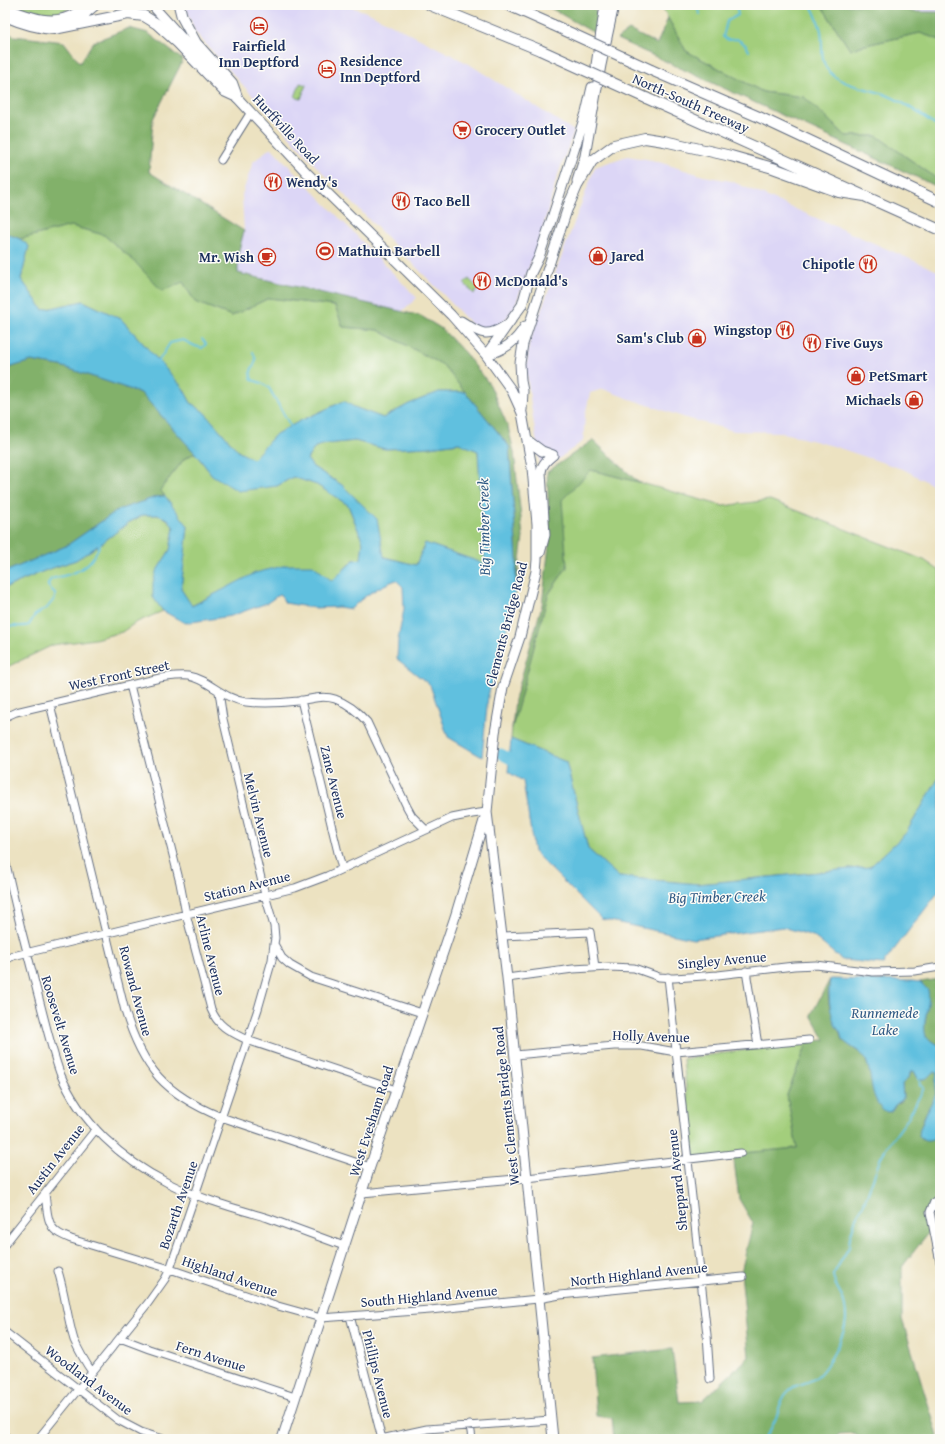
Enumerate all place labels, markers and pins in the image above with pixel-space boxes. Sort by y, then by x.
hotel icon: Fairfield Inn Deptford [249,16,269,36]
place label: Fairfield Inn Deptford [219,36,299,72]
place label: Residence Inn Deptford [340,51,420,87]
hotel icon: Residence Inn Deptford [317,59,337,79]
supermarket icon: Grocery Outlet [452,120,472,140]
place label: Grocery Outlet [475,120,567,140]
restaurant icon: Wendy's [263,172,283,192]
place label: Wendy's [286,172,338,192]
restaurant icon: Taco Bell [391,191,411,211]
place label: Taco Bell [414,191,471,211]
sports icon: Mathuin Barbell [315,241,335,261]
place label: Mathuin Barbell [338,241,441,261]
shop icon: Jared [588,246,608,266]
place label: Jared [609,246,644,266]
place label: Mr. Wish [199,247,255,267]
cafe icon: Mr. Wish [257,247,277,267]
place label: Chipotle [803,254,855,274]
restaurant icon: Chipotle [858,254,878,274]
restaurant icon: McDonald's [472,271,492,291]
place label: McDonald's [495,271,568,291]
place label: Wingstop [713,320,772,340]
restaurant icon: Wingstop [775,320,795,340]
place label: Sam's Club [617,328,684,348]
shop icon: Sam's Club [687,328,707,348]
restaurant icon: Five Guys [802,333,822,353]
place label: Five Guys [825,333,883,353]
shop icon: PetSmart [846,366,866,386]
place label: PetSmart [869,366,928,386]
place label: Michaels [846,390,901,410]
shop icon: Michaels [904,390,924,410]

